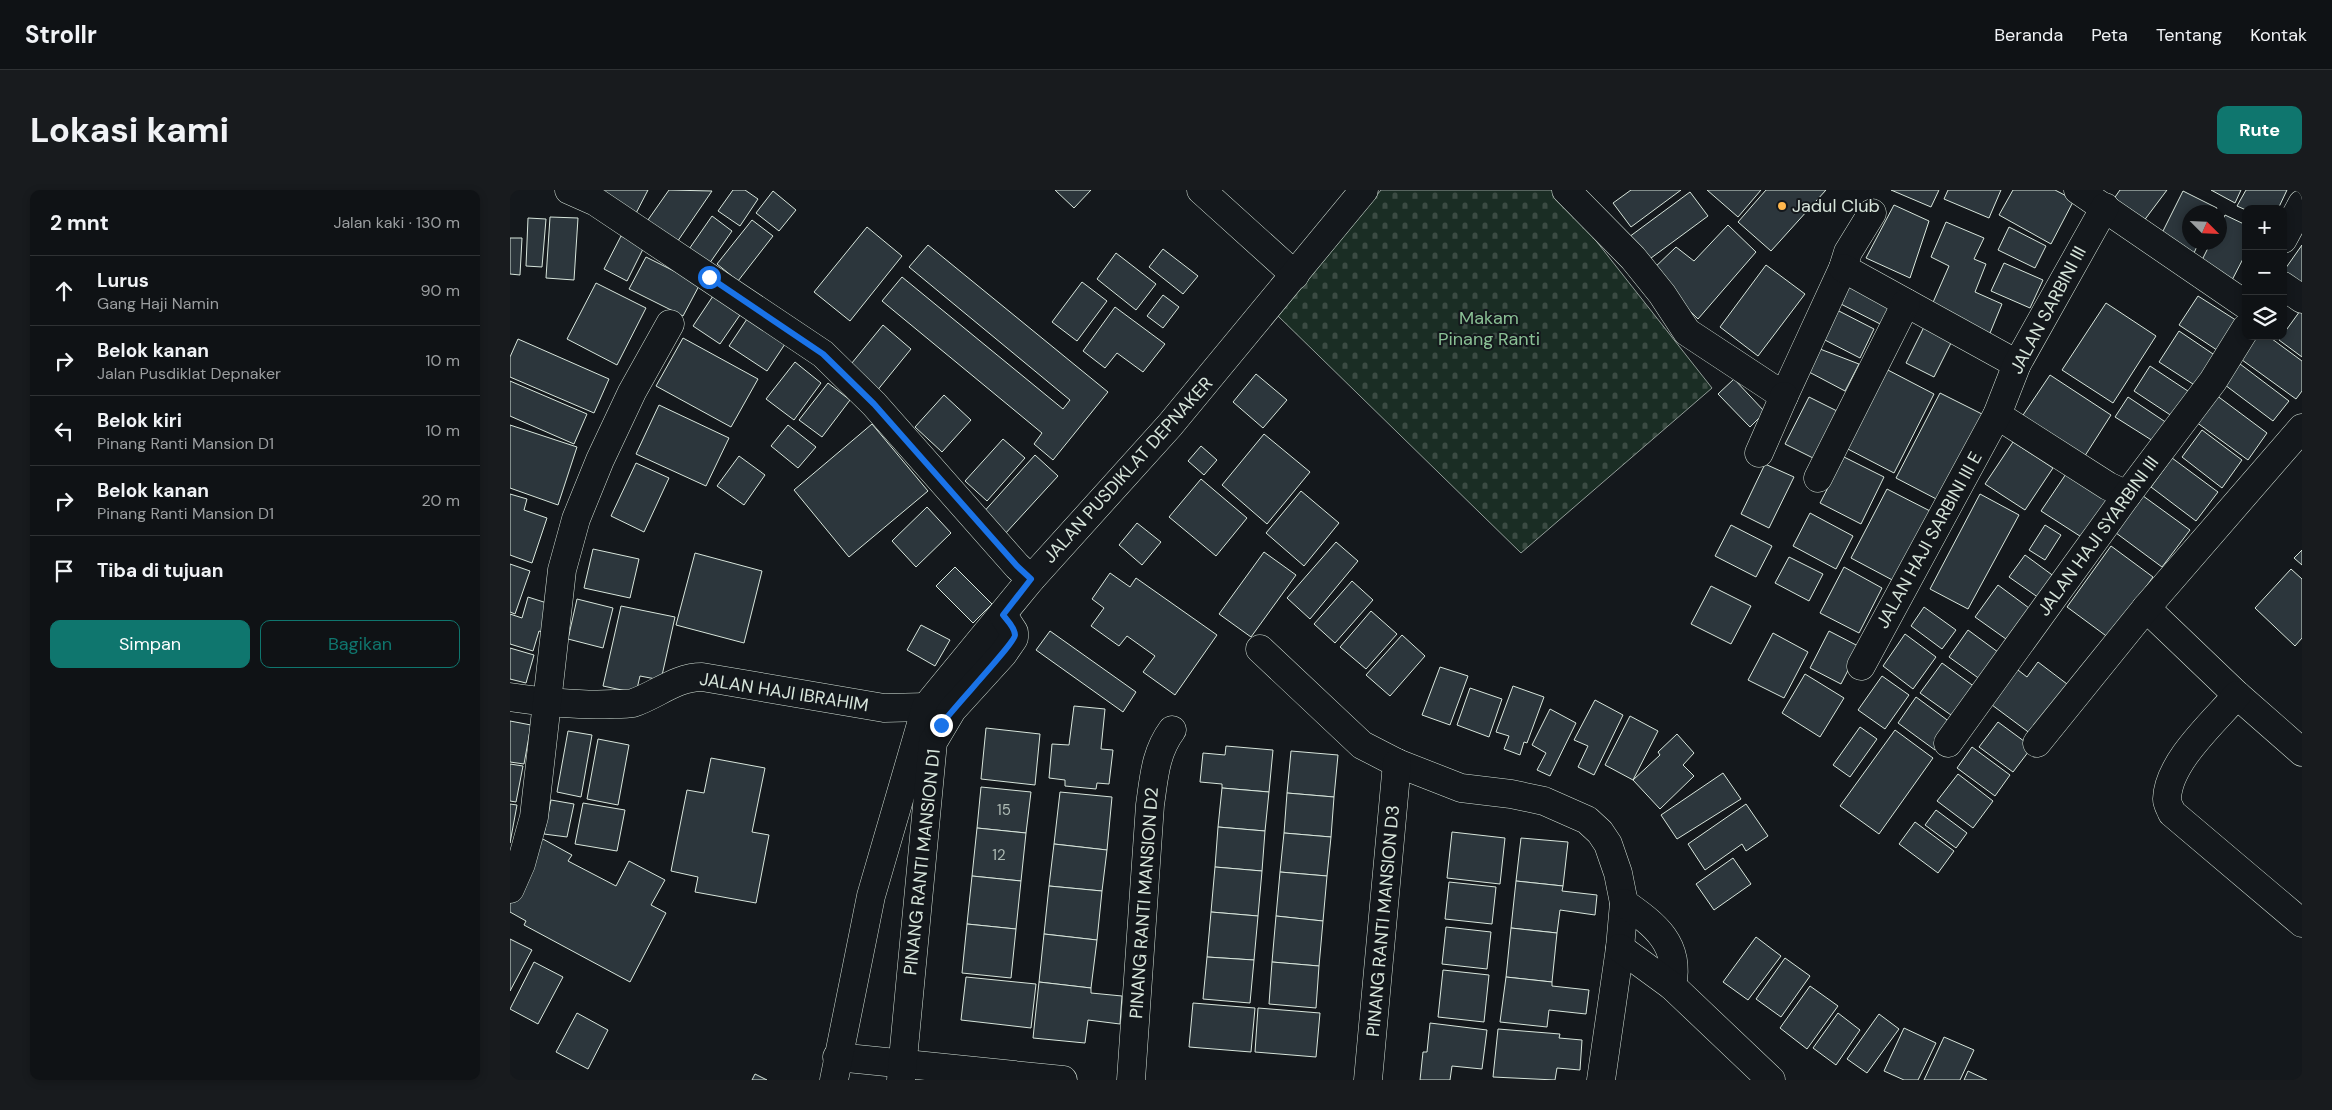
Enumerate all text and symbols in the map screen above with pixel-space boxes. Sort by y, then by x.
text: Strollr [25,19,97,50]
text: Beranda [1994,23,2063,47]
text: Peta [2091,23,2128,47]
text: Tentang [2156,23,2222,47]
text: Kontak [2250,23,2307,47]
button: Rute [2217,106,2302,154]
text: Lokasi kami [30,107,229,153]
place label: Jadul Club [1792,194,1880,218]
marker: Jadul Club [1776,200,1788,212]
north arrow [2182,205,2227,250]
map controls [2242,205,2287,340]
button: + [2242,205,2287,250]
text: 2 mnt [50,209,109,237]
text: Jalan kaki · 130 m [333,212,460,233]
street label: JALAN SARBINI III [2004,242,2092,378]
button: − [2242,250,2287,295]
route start [698,266,721,289]
text: Lurus [97,268,149,293]
icon: ahead [50,277,78,305]
text: 90 m [420,280,460,301]
text: Gang Haji Namin [97,293,219,314]
button: layers [2242,295,2287,340]
park label: Makam Pinang Ranti [1438,306,1540,351]
text: Belok kanan [97,338,209,363]
icon: right [50,347,78,375]
text: 10 m [426,350,460,371]
text: Jalan Pusdiklat Depnaker [97,363,281,384]
street label: JALAN PUSDIKLAT DEPNAKER [1038,372,1218,568]
text: Belok kiri [97,408,182,433]
icon: left [50,417,78,445]
text: 10 m [426,420,460,441]
text: Pinang Ranti Mansion D1 [97,433,274,454]
street label: JALAN HAJI SARBINI III E [1870,447,1988,633]
street label: JALAN HAJI SYARBINI III [2032,451,2164,621]
text: Belok kanan [97,478,209,503]
icon: right [50,487,78,515]
text: 20 m [421,490,460,511]
text: Pinang Ranti Mansion D1 [97,503,274,524]
icon: arrive [50,557,78,585]
text: Tiba di tujuan [97,558,223,583]
button: Simpan [50,620,250,668]
button: Bagikan [260,620,460,668]
street label: JALAN HAJI IBRAHIM [698,667,870,717]
route end [930,714,953,737]
street label: PINANG RANTI MANSION D1 [898,748,946,976]
street label: PINANG RANTI MANSION D2 [1124,787,1164,1019]
house number: 15 [997,800,1011,820]
street label: PINANG RANTI MANSION D3 [1361,804,1405,1038]
house number: 12 [992,845,1006,865]

